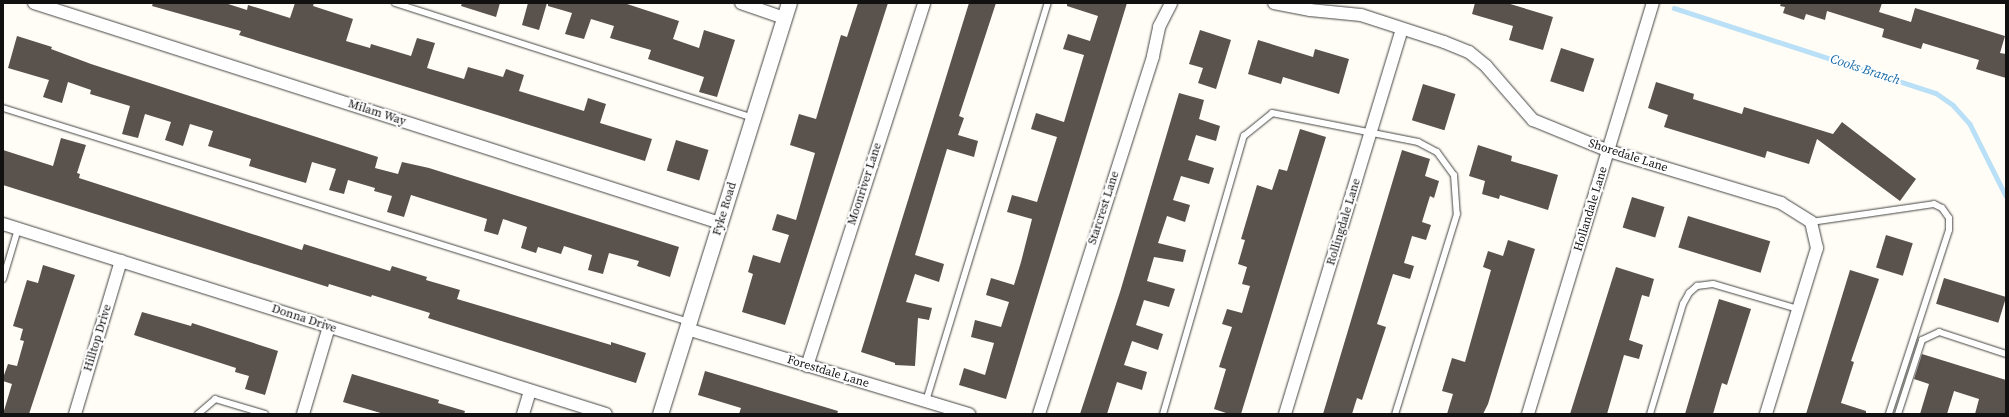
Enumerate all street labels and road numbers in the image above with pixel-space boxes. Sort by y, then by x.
street label: Milam Way [346,97,408,129]
street label: Shoredale Lane [1586,136,1670,176]
street label: Moonriver Lane [845,141,885,227]
street label: Hollandale Lane [1571,165,1611,253]
street label: Starcrest Lane [1085,169,1123,247]
street label: Rollingdale Lane [1324,177,1364,267]
street label: Fyke Road [710,181,740,237]
street label: Donna Drive [270,302,338,336]
street label: Hilltop Drive [81,303,115,373]
street label: Forestdale Lane [785,353,871,391]

